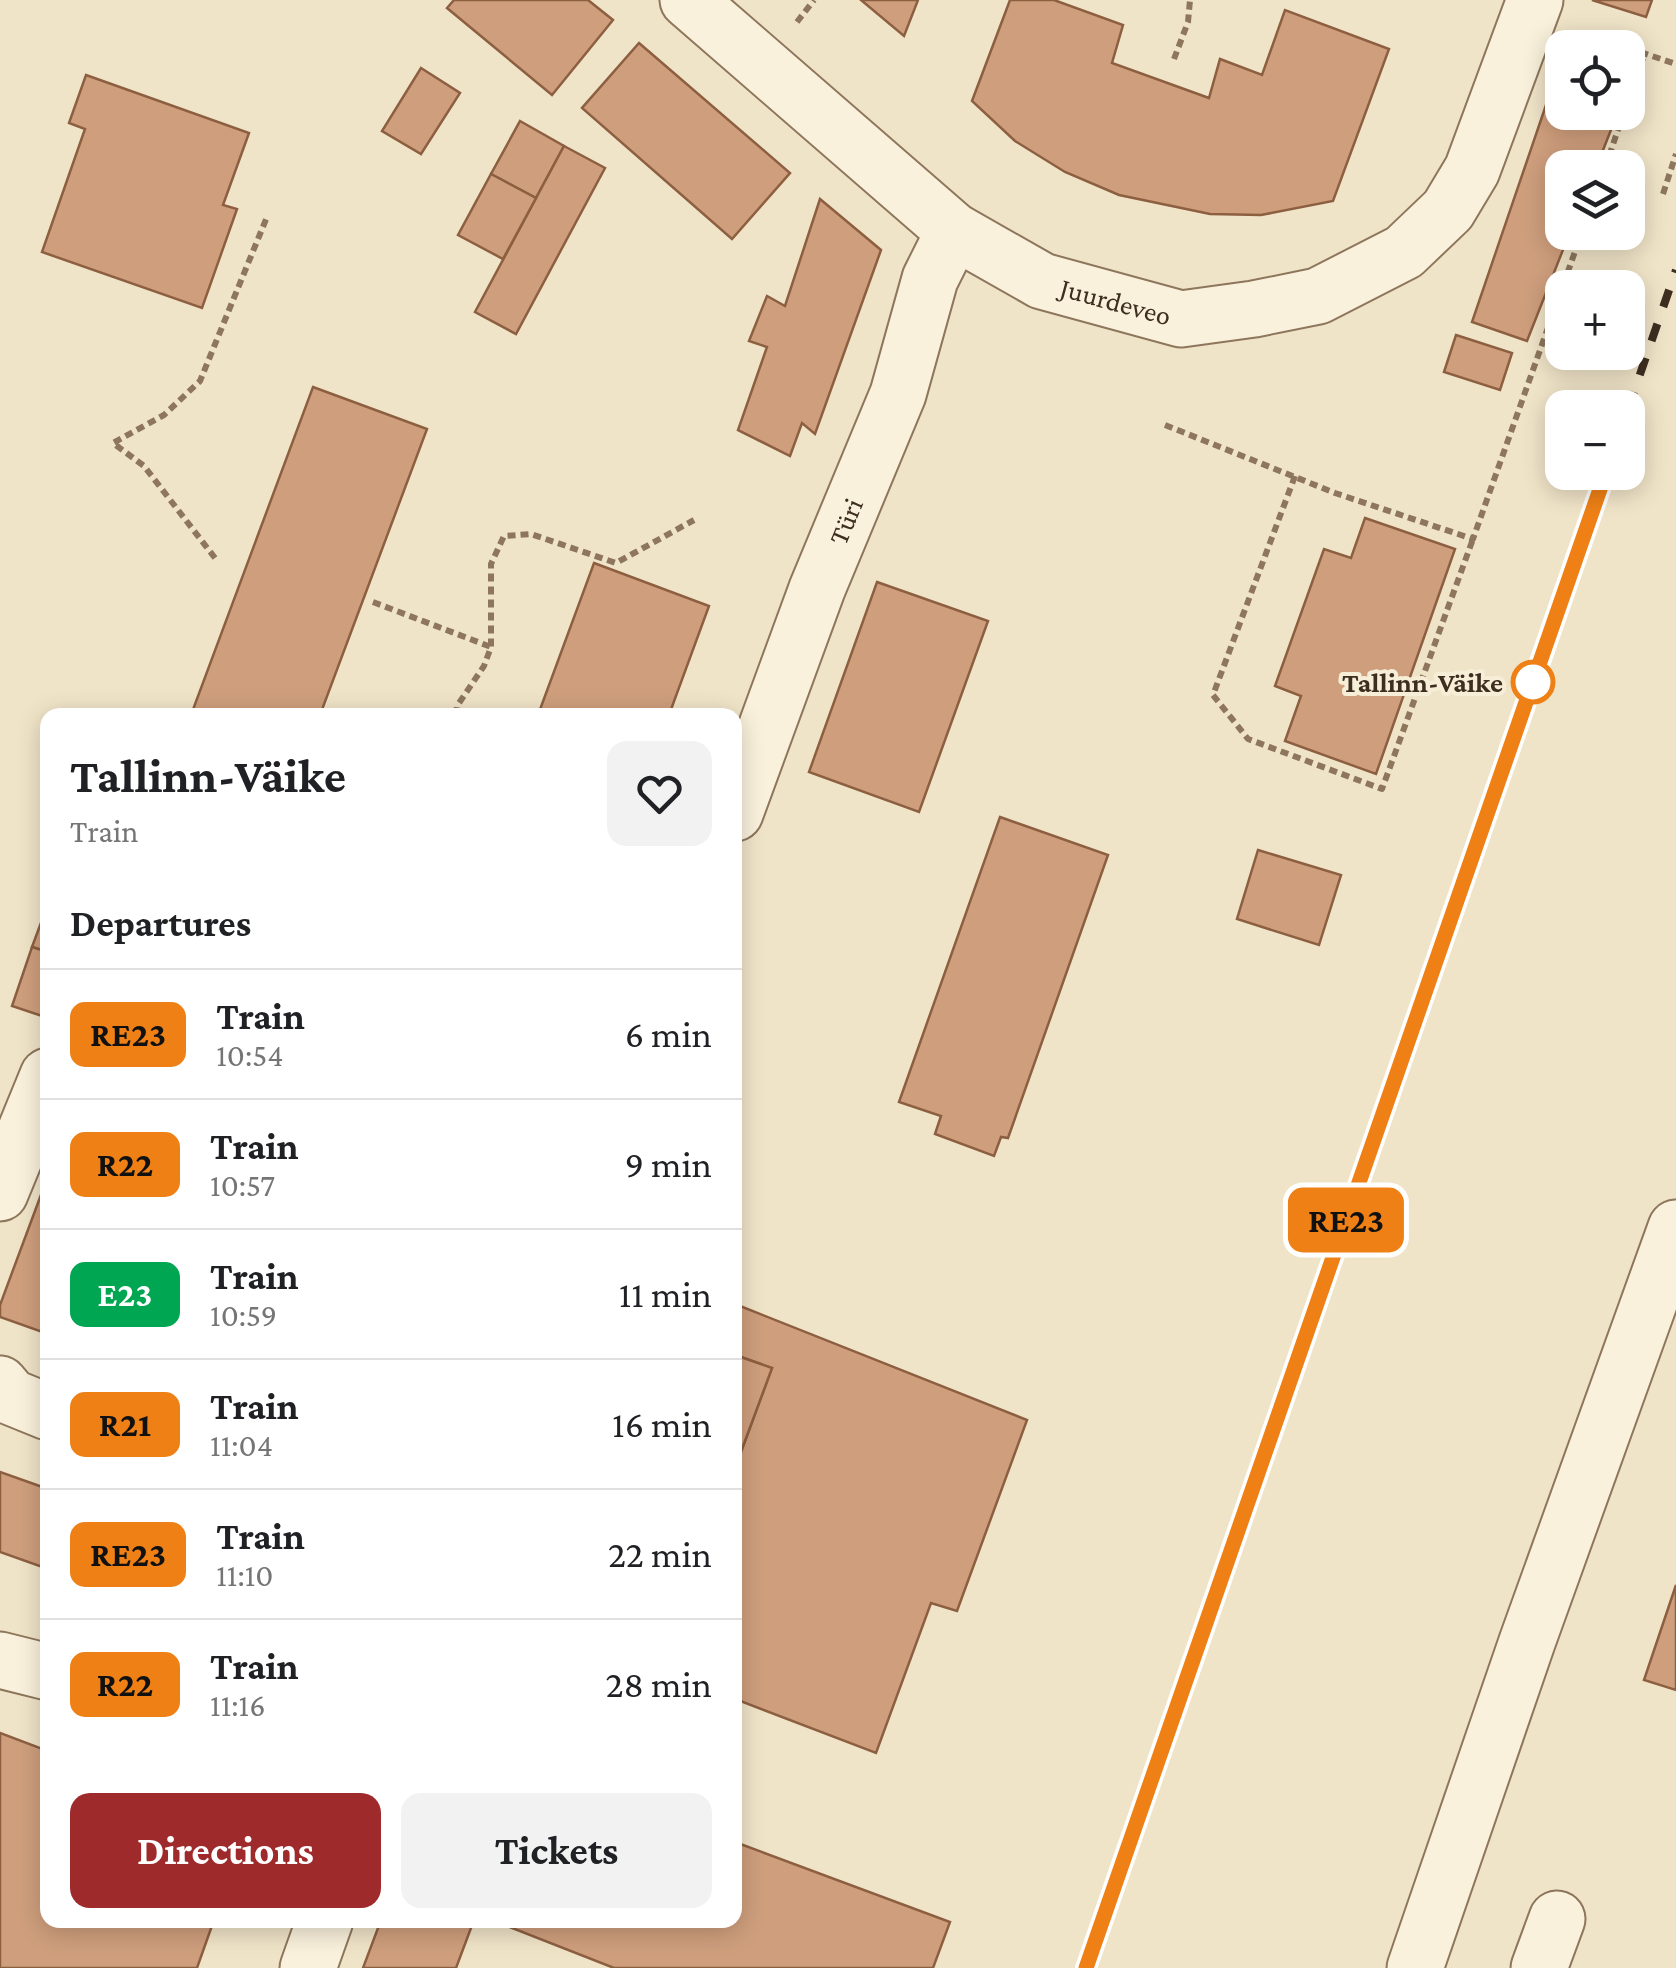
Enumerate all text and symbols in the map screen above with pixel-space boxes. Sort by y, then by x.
map controls [1545,30,1645,490]
button: locate [1545,30,1645,130]
button: layers [1545,150,1645,250]
button: + [1545,270,1645,370]
street label: Juurdeveo [1054,271,1174,332]
button: − [1545,390,1645,490]
street label: Türi [822,494,869,549]
marker: Tallinn-Väike [1512,661,1554,703]
place label: Tallinn-Väike [1342,667,1503,698]
button: heart [607,741,712,846]
text: Tallinn-Väike [70,749,346,802]
text: Train [70,813,139,849]
text: Departures [70,902,251,944]
text: Train [216,995,305,1037]
text: 6 min [625,1013,712,1055]
text: RE23 [90,1015,166,1054]
text: 10:54 [216,1037,284,1073]
text: Train [210,1125,299,1167]
text: 9 min [625,1143,712,1185]
text: R22 [97,1145,153,1184]
text: 10:57 [210,1167,275,1203]
line badge: RE23 [1276,1188,1416,1252]
text: RE23 [1308,1201,1384,1240]
text: Train [210,1255,299,1297]
text: 11 min [619,1273,712,1315]
text: E23 [98,1275,152,1314]
text: 10:59 [210,1297,277,1333]
text: Train [210,1385,299,1427]
text: 16 min [612,1403,712,1445]
text: R21 [99,1405,151,1444]
text: 11:04 [210,1427,273,1463]
text: Train [216,1515,305,1557]
text: 22 min [608,1533,712,1575]
text: RE23 [90,1535,166,1574]
text: 11:10 [216,1557,273,1593]
text: Train [210,1645,299,1687]
text: 28 min [605,1663,712,1705]
text: R22 [97,1665,153,1704]
text: 11:16 [210,1687,265,1723]
button: Directions [70,1793,381,1908]
button: Tickets [401,1793,712,1908]

